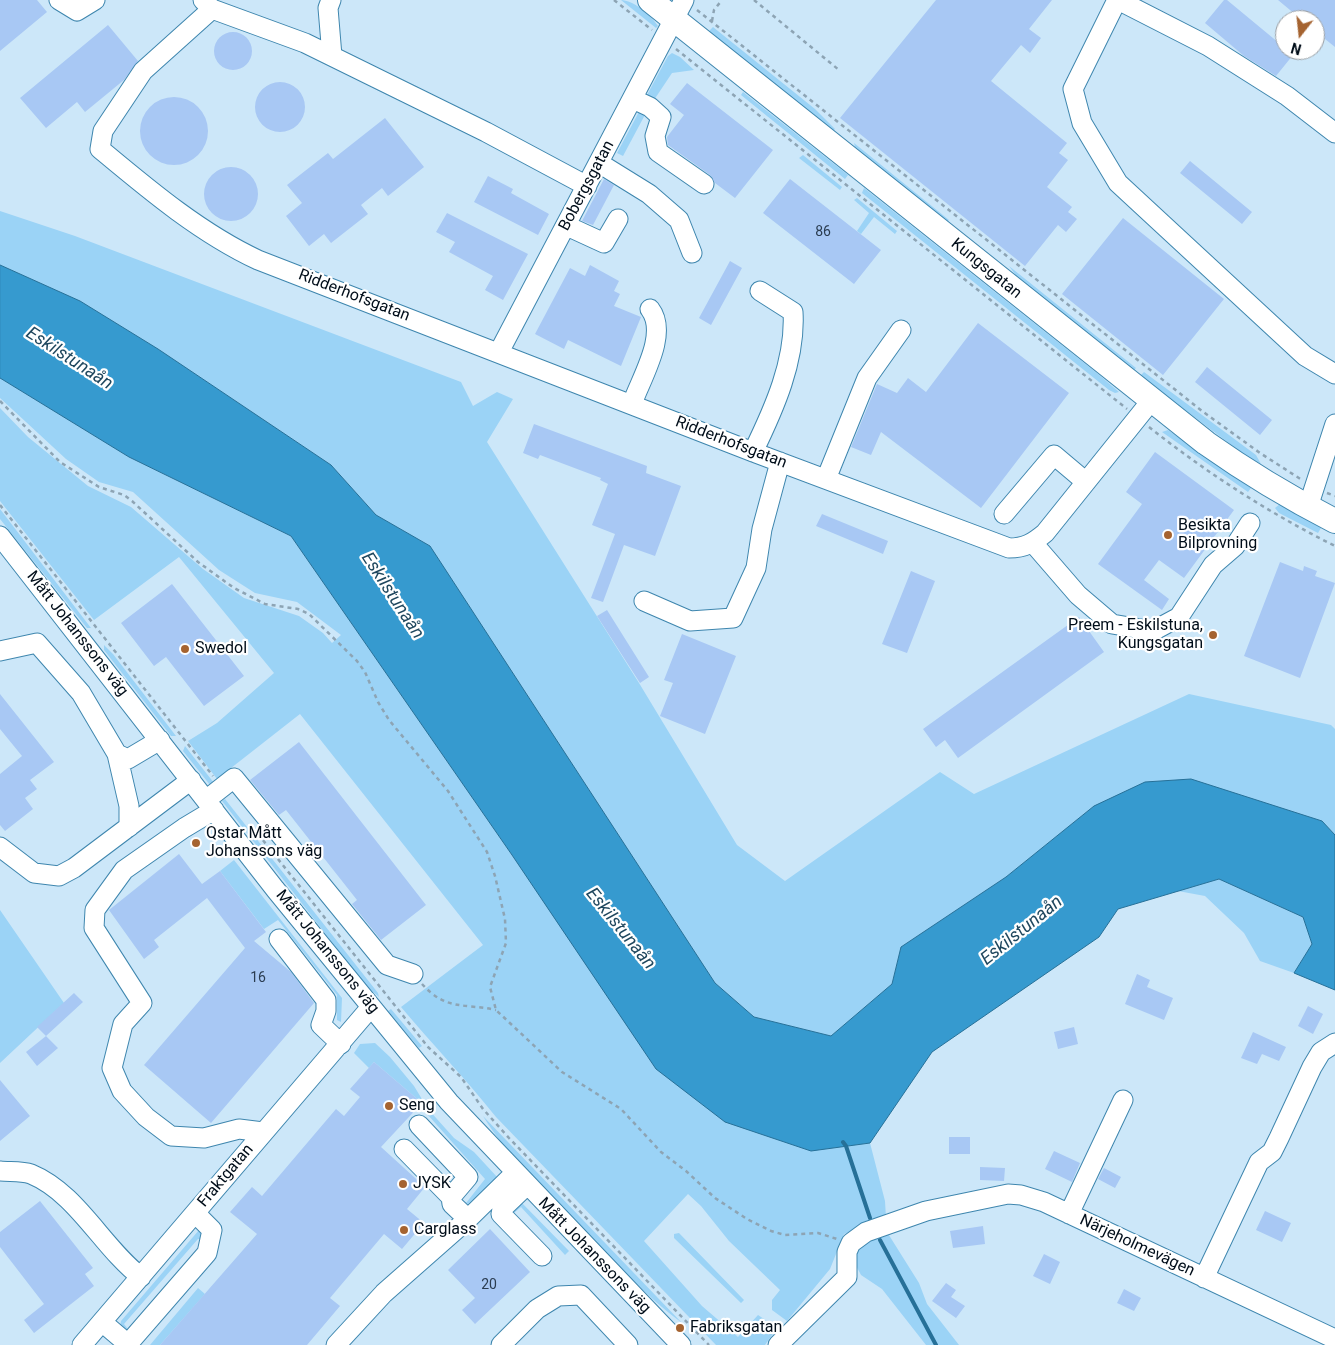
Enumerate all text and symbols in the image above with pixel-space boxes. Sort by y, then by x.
north arrow [1275,10,1325,60]
text: N [1289,39,1303,58]
street label: Bobergsgatan [555,138,619,234]
house number: 86 [815,224,831,240]
street label: Kungsgatan [947,235,1025,303]
street label: Ridderhofsgatan [296,266,412,326]
water label: Eskilstunaån [22,323,116,395]
street label: Ridderhofsgatan [673,413,789,473]
place label: Besikta Bilprovning [1178,516,1257,554]
marker: Besikta Bilprovning [1162,529,1174,541]
water label: Eskilstunaån [356,549,428,643]
street label: Mått Johanssons väg [22,568,132,700]
place label: Preem - Eskilstuna, Kungsgatan [1068,616,1203,654]
marker: Preem - Eskilstuna, Kungsgatan [1207,629,1219,641]
place label: Swedol [195,639,247,659]
marker: Swedol [179,643,191,655]
place label: Qstar Mått Johanssons väg [206,824,322,862]
marker: Qstar Mått Johanssons väg [190,837,202,849]
water label: Eskilstunaån [580,884,660,974]
street label: Mått Johanssons väg [271,886,383,1018]
water label: Eskilstunaån [977,891,1067,971]
house number: 16 [250,970,266,986]
place label: Seng [399,1096,435,1116]
marker: Seng [383,1100,395,1112]
street label: Fraktgatan [194,1141,258,1211]
place label: JYSK [413,1174,451,1194]
marker: JYSK [397,1178,409,1190]
street label: Mått Johanssons väg [534,1194,654,1318]
street label: Närjeholmevägen [1076,1211,1198,1281]
place label: Carglass [414,1220,476,1240]
marker: Carglass [398,1224,410,1236]
house number: 20 [481,1277,497,1293]
place label: Fabriksgatan [690,1318,782,1338]
marker: Fabriksgatan [674,1322,686,1334]

